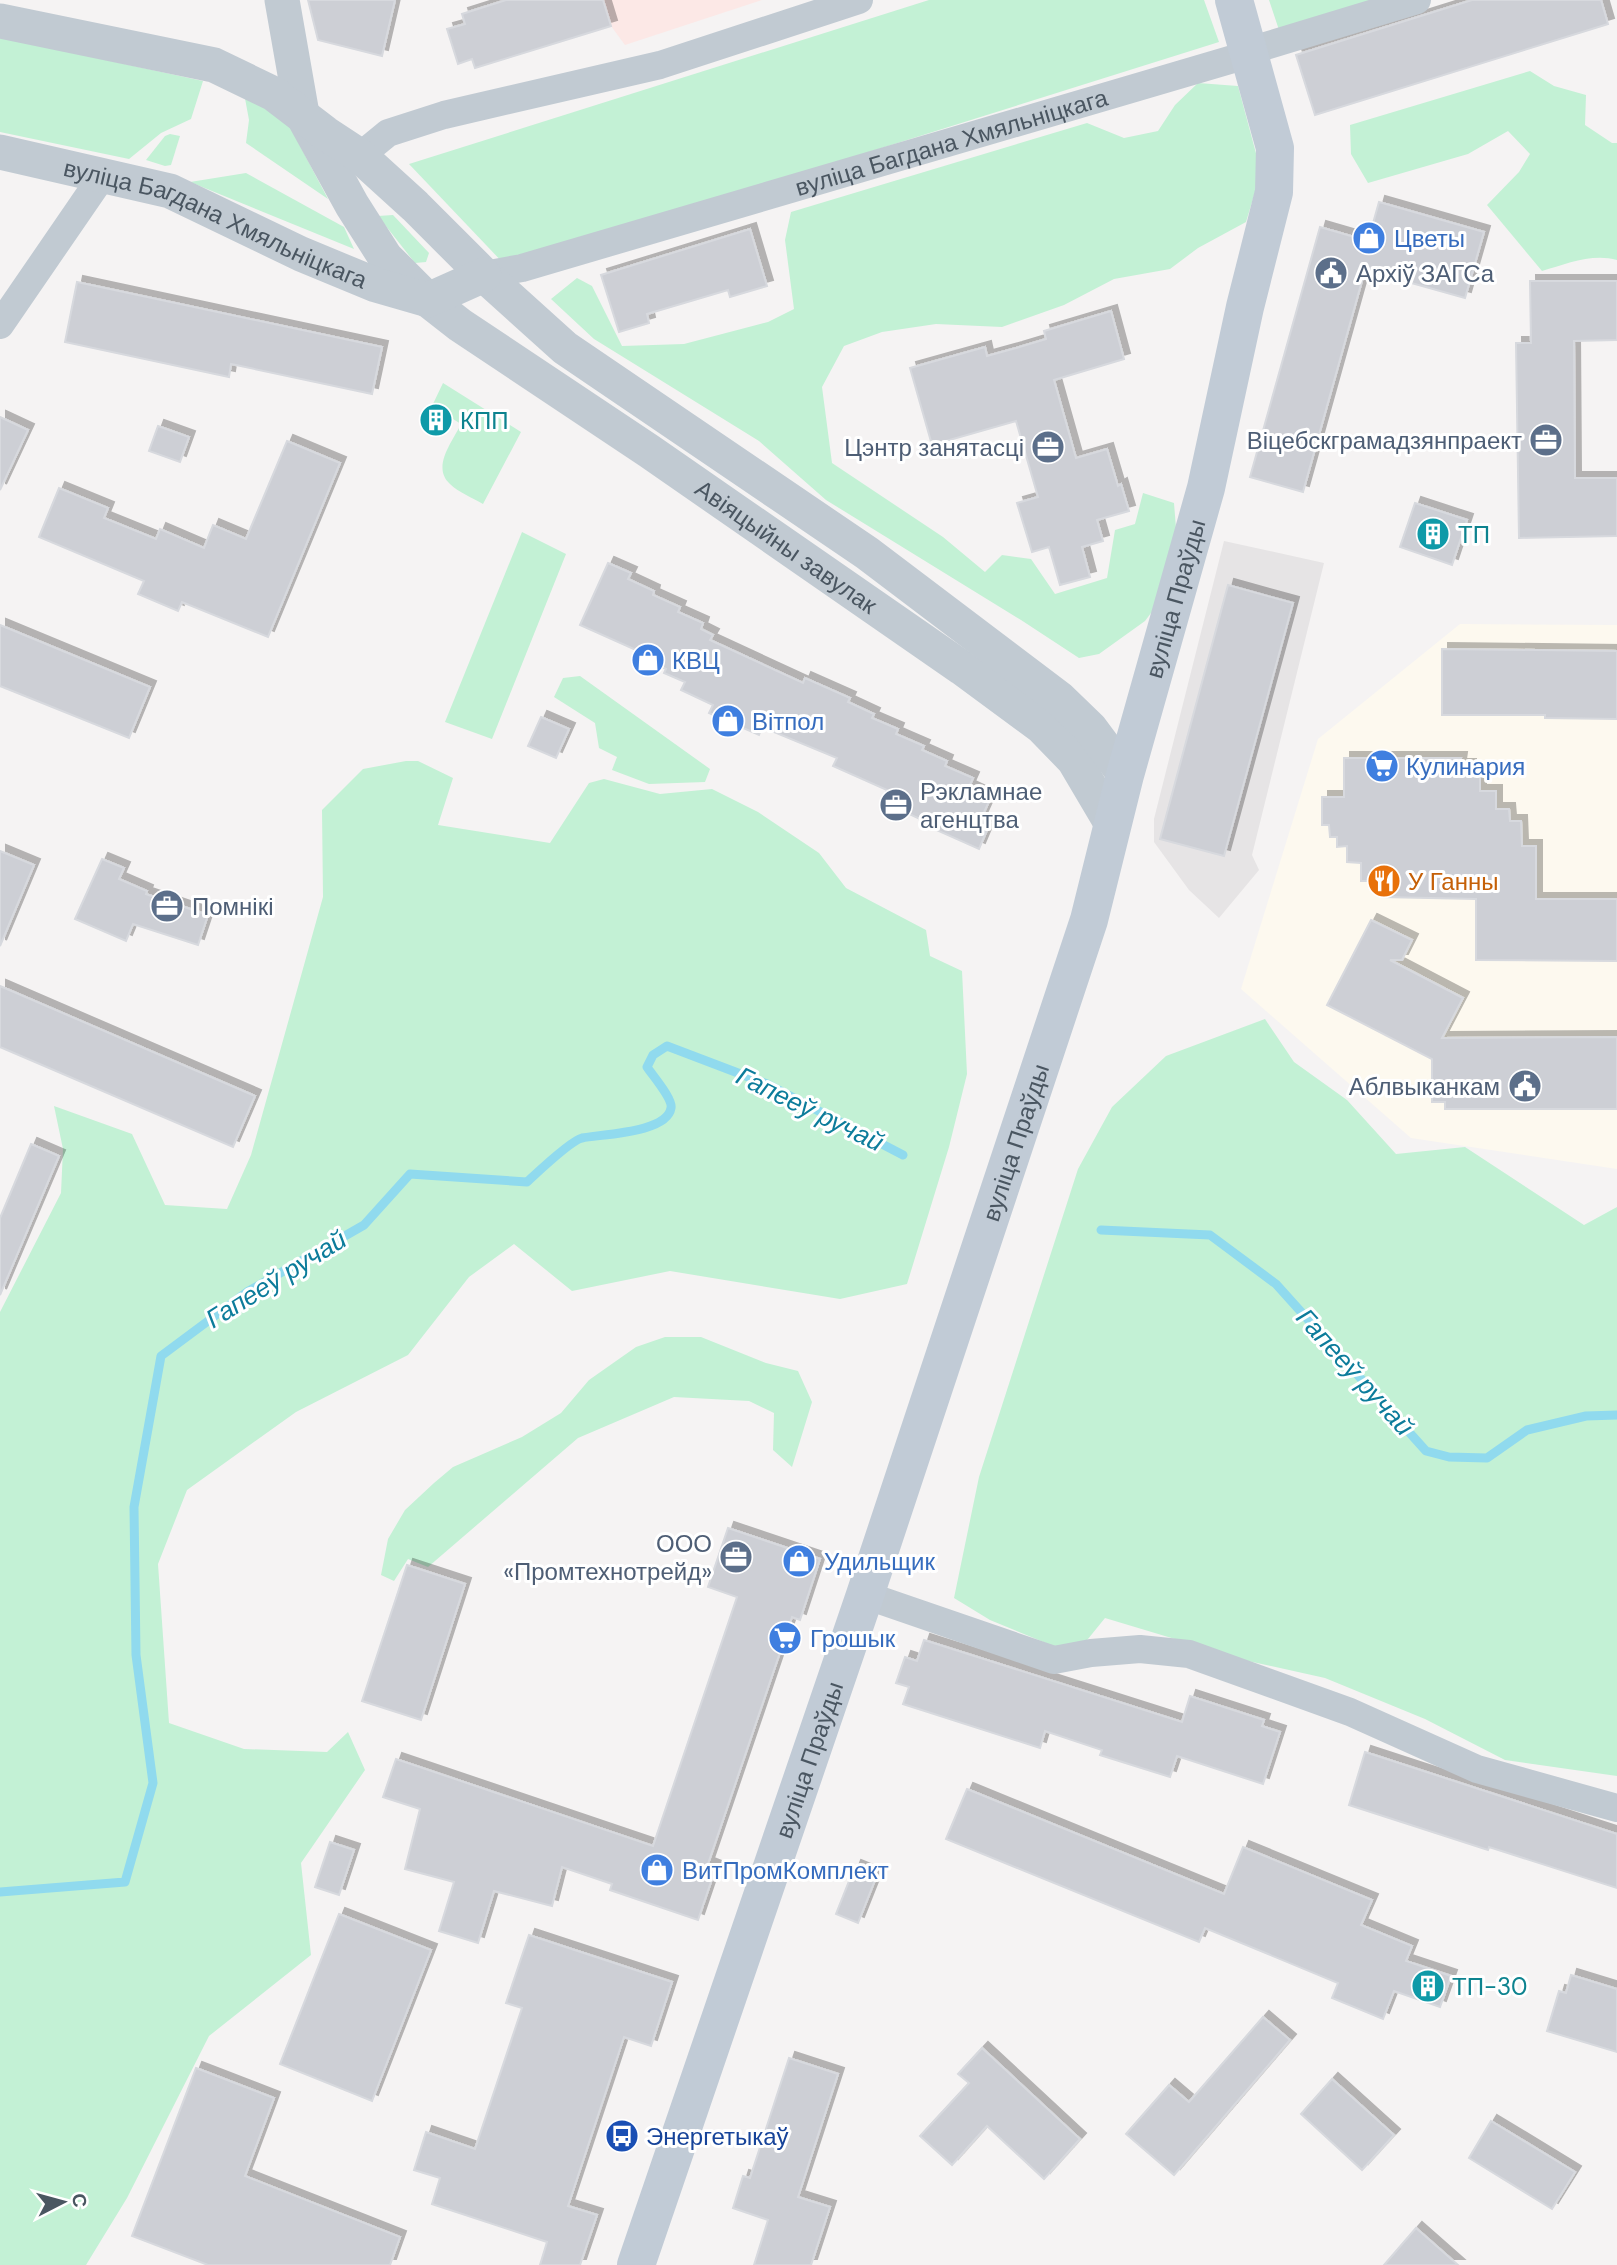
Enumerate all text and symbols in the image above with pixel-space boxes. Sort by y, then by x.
street label: вуліца Багдана Хмяльніцкага [791,81,1112,202]
street label: вуліца Багдана Хмяльніцкага [61,152,372,295]
shop icon: Цветы [1350,219,1388,257]
place label: Цветы [1394,223,1465,254]
public building icon: Архіў ЗАГСа [1312,254,1350,292]
place label: Архіў ЗАГСа [1356,258,1495,289]
building icon: КПП [417,401,455,439]
place label: КПП [460,405,508,436]
office icon: Віцебскграмадзянпраект [1527,421,1565,459]
place label: Віцебскграмадзянпраект [1247,425,1522,456]
office icon: Цэнтр занятасці [1029,428,1067,466]
place label: Цэнтр занятасці [844,432,1024,463]
street label: Авіяцыйны завулак [690,472,884,620]
building icon: ТП [1414,515,1452,553]
street label: вуліца Праўды [1138,516,1212,682]
place label: ТП [1458,519,1490,550]
shop icon: КВЦ [629,641,667,679]
place label: КВЦ [672,645,720,676]
shop icon: Вітпол [709,702,747,740]
place label: Вітпол [752,706,824,737]
supermarket icon: Кулинария [1363,747,1401,785]
place label: Кулинария [1406,751,1525,782]
place label: Рэкламнае агенцтва [920,776,1042,835]
office icon: Рэкламнае агенцтва [877,786,915,824]
restaurant icon: У Ганны [1365,862,1403,900]
place label: У Ганны [1408,866,1498,897]
office icon: Помнікі [148,887,186,925]
place label: Помнікі [192,891,274,922]
water label: Гапееў ручай [731,1059,889,1159]
street label: вуліца Праўды [975,1060,1056,1225]
public building icon: Аблвыканкам [1506,1067,1544,1105]
place label: Аблвыканкам [1349,1071,1500,1102]
water label: Гапееў ручай [199,1222,353,1336]
water label: Гапееў ручай [1289,1301,1421,1443]
place label: ООО «Промтехнотрейд» [503,1528,712,1587]
office icon: ООО «Промтехнотрейд» [717,1538,755,1576]
shop icon: Удильщик [780,1542,818,1580]
place label: Удильщик [824,1546,935,1577]
supermarket icon: Грошык [766,1619,804,1657]
place label: Грошык [810,1623,896,1654]
street label: вуліца Праўды [768,1677,850,1842]
shop icon: ВитПромКомплект [638,1851,676,1889]
place label: ВитПромКомплект [682,1855,889,1886]
building icon: ТП-30 [1409,1967,1447,2005]
place label: ТП-30 [1452,1971,1528,2002]
bus stop icon: Энергетыкаў [603,2117,641,2155]
place label: Энергетыкаў [646,2121,789,2152]
north arrow [28,2167,98,2237]
text: С [66,2192,93,2209]

